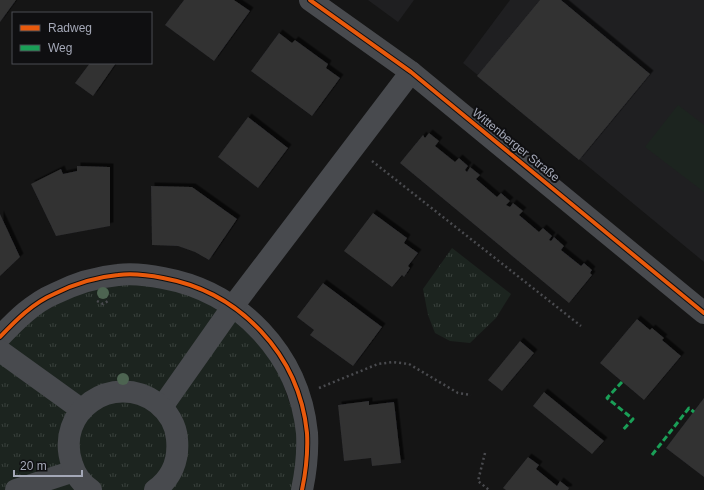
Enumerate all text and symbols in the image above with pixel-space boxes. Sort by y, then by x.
legend [12,12,152,64]
text: Radweg [48,21,92,35]
text: Weg [48,41,72,55]
street label: Wittenberger Straße [470,106,563,185]
scale bar [14,452,82,478]
text: 20 m [20,459,47,473]

